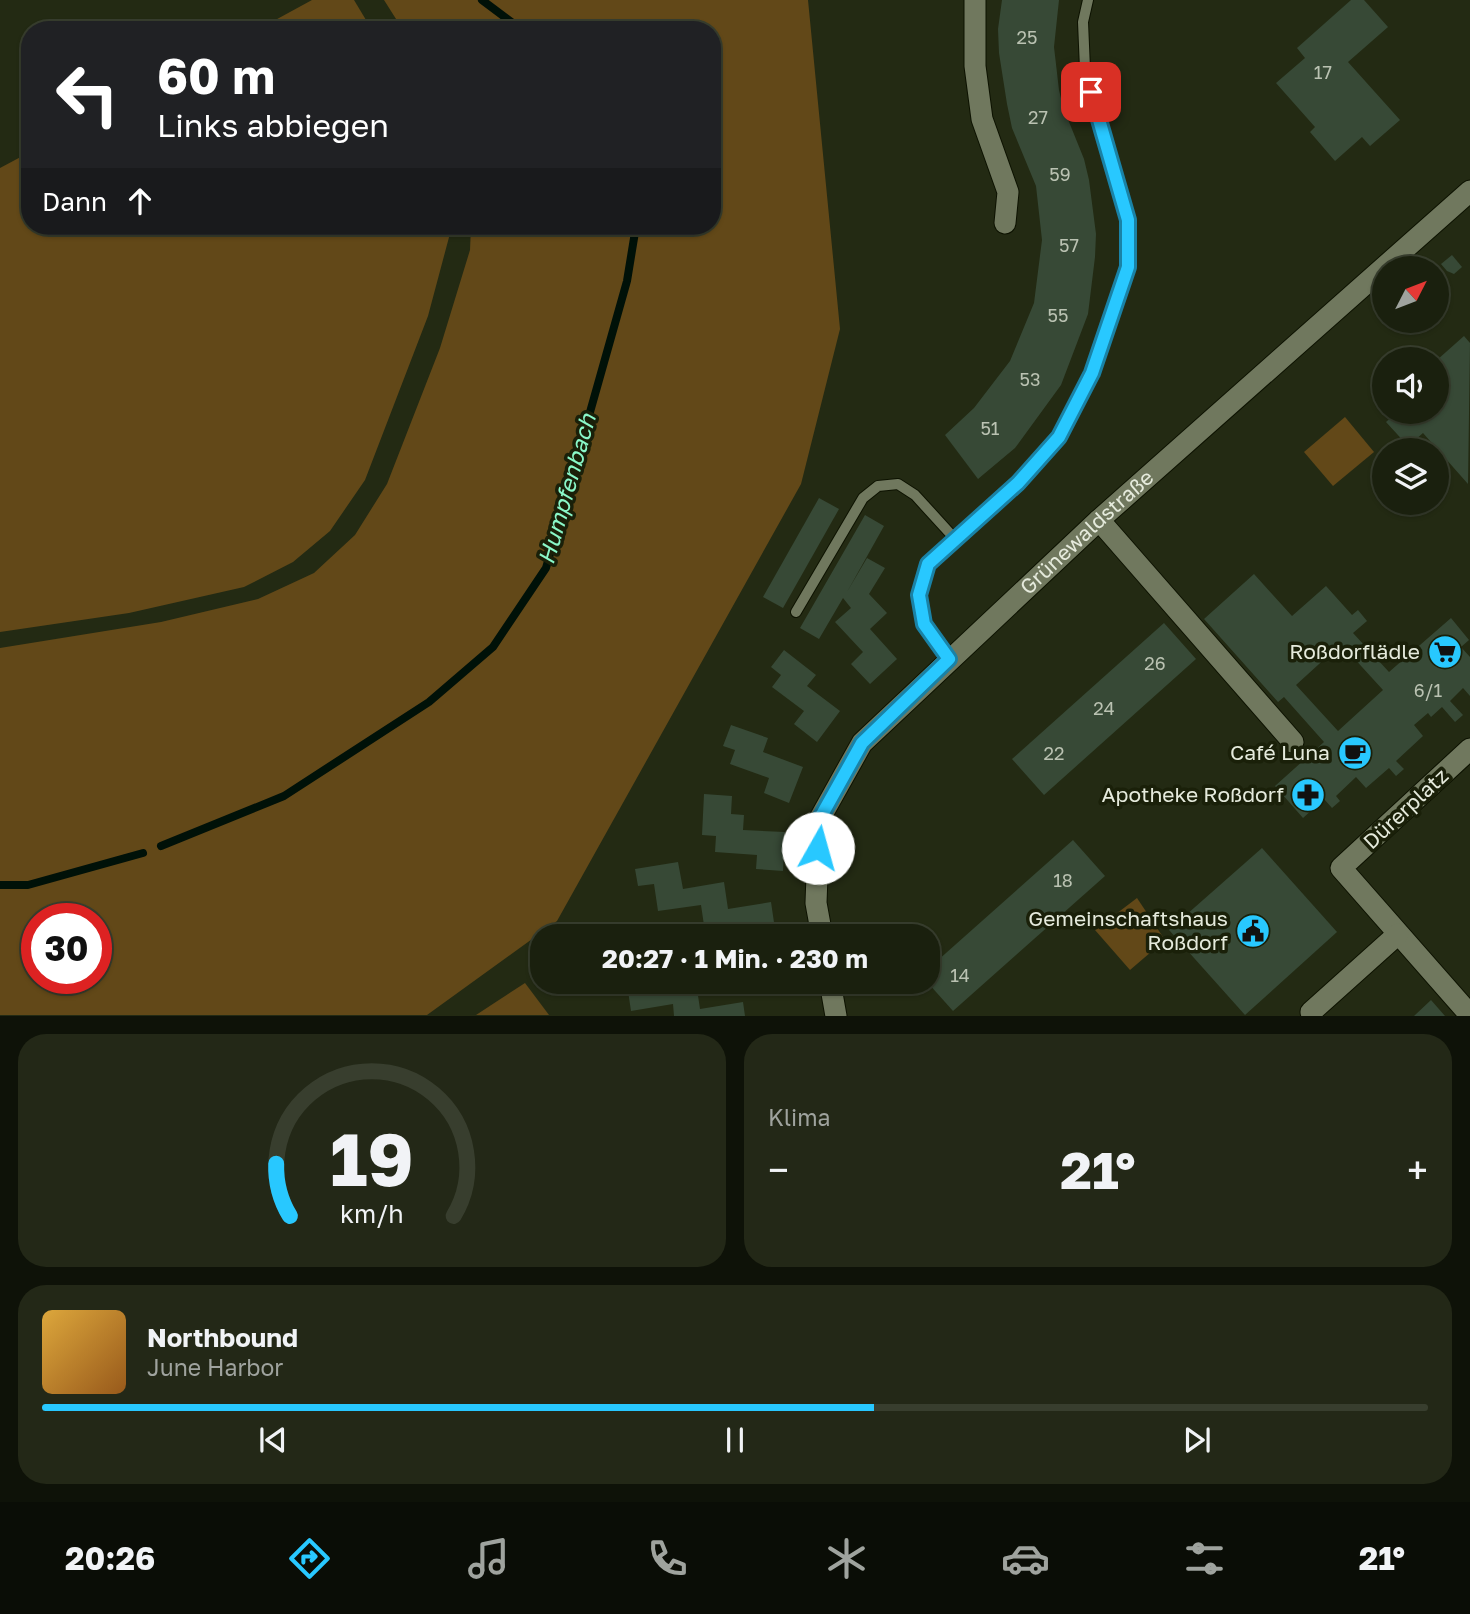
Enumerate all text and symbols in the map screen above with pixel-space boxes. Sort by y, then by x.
house number: 25 [1017,26,1037,48]
text: 60 m [157,46,275,105]
icon: left [42,49,133,140]
house number: 17 [1314,61,1332,83]
pin [1061,62,1121,122]
icon: arrive [1072,73,1110,111]
text: Links abbiegen [157,106,389,144]
house number: 27 [1028,106,1048,128]
house number: 59 [1049,163,1071,185]
icon: ahead [121,182,159,220]
text: Dann [42,186,107,217]
house number: 57 [1059,234,1079,256]
north arrow [1372,256,1449,332]
map controls [1372,256,1449,515]
house number: 55 [1048,304,1068,326]
button: sound [1372,347,1449,424]
house number: 53 [1020,368,1040,390]
water label: Humpfenbach [531,409,601,567]
house number: 51 [980,417,1000,439]
button: layers [1372,438,1449,515]
street label: Grünewaldstraße [1014,464,1159,600]
supermarket icon: Roßdorflädle [1426,633,1464,671]
place label: Roßdorflädle [1289,638,1420,664]
house number: 26 [1144,652,1166,674]
house number: 6/1 [1414,679,1442,701]
house number: 24 [1093,697,1115,719]
cafe icon: Café Luna [1336,734,1374,772]
place label: Café Luna [1230,739,1330,765]
house number: 22 [1044,742,1064,764]
street label: Dürerplatz [1357,762,1453,854]
pharmacy icon: Apotheke Roßdorf [1289,776,1327,814]
place label: Apotheke Roßdorf [1101,781,1284,807]
position arrow [781,811,855,885]
house number: 18 [1053,869,1073,891]
speed limit sign: 30 [21,903,112,994]
place label: Gemeinschaftshaus Roßdorf [1028,905,1228,955]
public building icon: Gemeinschaftshaus Roßdorf [1234,912,1272,950]
text: 20:27 · 1 Min. · 230 m [602,943,868,974]
house number: 14 [950,964,970,986]
text: Klima [768,1103,831,1131]
text: 19 [330,1116,414,1203]
text: 21° [1060,1138,1136,1200]
text: − [768,1147,789,1192]
text: + [1407,1147,1428,1192]
text: km/h [340,1198,404,1229]
text: Northbound [147,1322,298,1353]
text: June Harbor [147,1353,283,1381]
icon: previous [254,1421,292,1459]
icon: pause [716,1421,754,1459]
icon: next [1178,1421,1216,1459]
icon: directions [285,1534,334,1583]
icon: music [464,1534,513,1583]
icon: phone [643,1534,692,1583]
icon: climate [822,1534,871,1583]
icon: car [1001,1534,1050,1583]
icon: filters [1180,1534,1229,1583]
text: 20:26 [65,1539,155,1577]
text: 21° [1359,1539,1405,1577]

